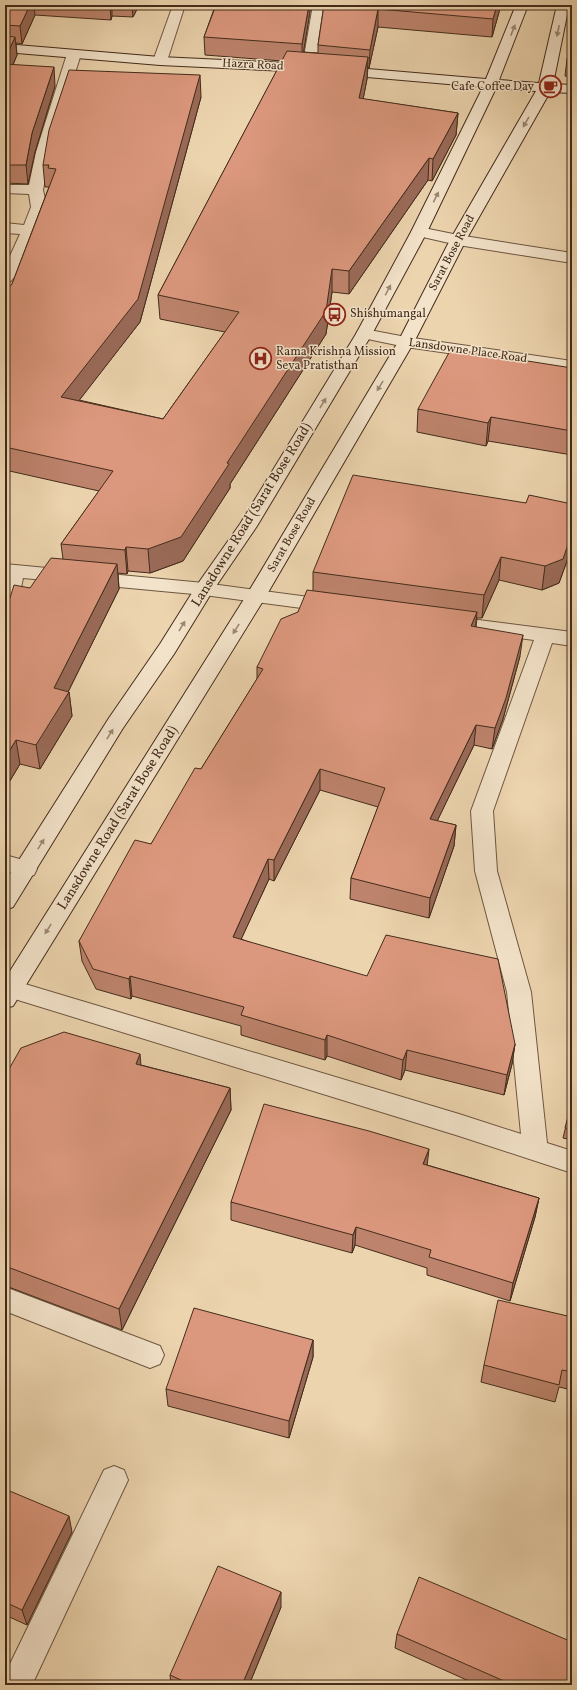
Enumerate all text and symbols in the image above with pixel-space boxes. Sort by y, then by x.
one-way arrow [510,23,516,35]
one-way arrow [554,25,560,37]
street label: Hazra Road [222,55,284,75]
cafe icon: Cafe Coffee Day [537,74,563,100]
place label: Cafe Coffee Day [451,79,534,95]
one-way arrow [522,116,529,128]
one-way arrow [433,191,439,203]
street label: Sarat Bose Road [425,212,479,294]
one-way arrow [384,284,391,296]
bus stop icon: Shishumangal [321,301,347,327]
place label: Shishumangal [350,306,426,322]
street label: Lansdowne Place Road [408,335,529,367]
place label: Rama Krishna Mission Seva Pratisthan [276,344,396,374]
hospital icon: Rama Krishna Mission Seva Pratisthan [247,346,273,372]
one-way arrow [377,380,384,392]
one-way arrow [319,397,326,409]
street label: Lansdowne Road (Sarat Bose Road) [188,420,316,610]
street label: Sarat Bose Road [265,495,319,575]
one-way arrow [178,620,185,632]
one-way arrow [232,623,239,635]
street label: Lansdowne Road (Sarat Bose Road) [53,722,183,914]
one-way arrow [106,728,113,740]
one-way arrow [37,839,45,849]
one-way arrow [45,923,52,935]

